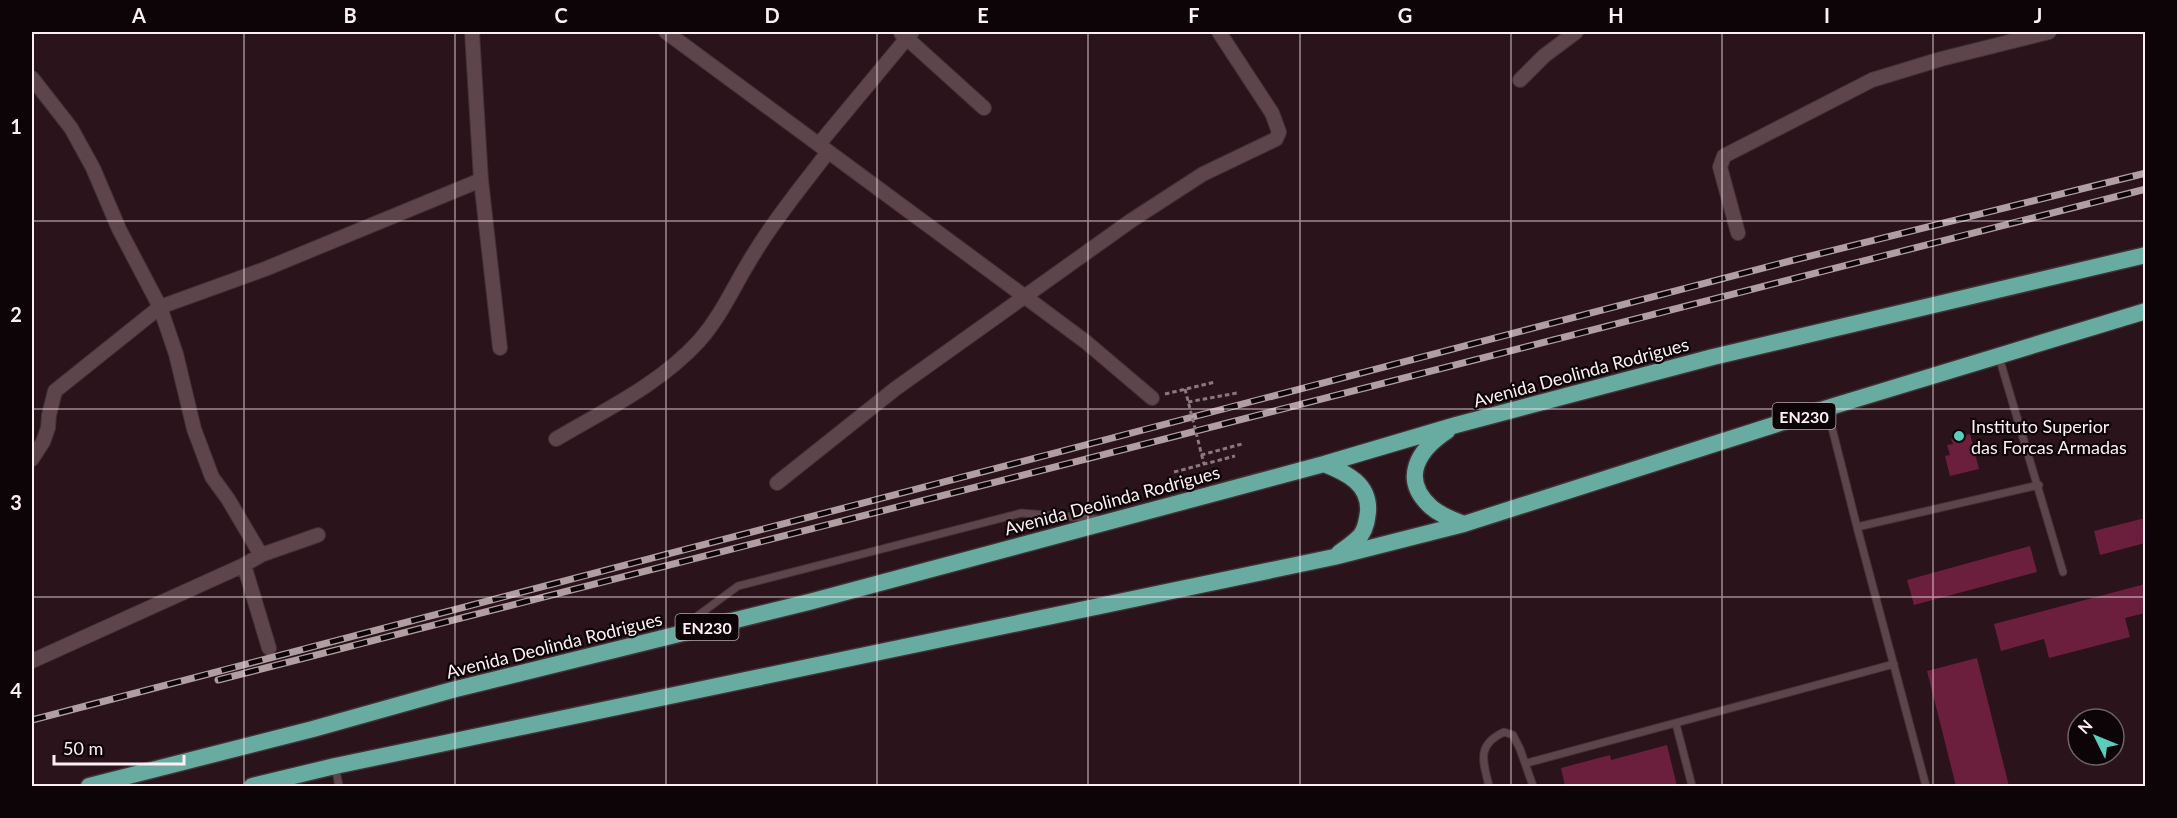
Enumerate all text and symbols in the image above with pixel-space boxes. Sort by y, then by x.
text: A [131,3,146,27]
text: B [343,3,357,27]
text: C [554,3,568,27]
text: D [764,3,780,27]
text: E [977,3,989,27]
text: F [1188,3,1200,27]
text: G [1398,3,1412,27]
text: H [1608,3,1624,27]
text: I [1824,3,1830,27]
text: J [2034,3,2042,27]
text: 1 [10,114,22,138]
text: 2 [10,302,22,326]
street label: Avenida Deolinda Rodrigues [1471,333,1691,411]
road number: EN230 [1772,403,1836,429]
place label: Instituto Superior das Forcas Armadas [1971,415,2127,458]
marker: Instituto Superior das Forcas Armadas [1952,429,1966,443]
street label: Avenida Deolinda Rodrigues [1002,461,1222,539]
text: 3 [10,490,22,514]
street label: Avenida Deolinda Rodrigues [444,607,665,683]
road number: EN230 [676,614,738,640]
text: 4 [10,678,22,702]
north arrow [2066,707,2126,767]
text: N [2074,715,2096,737]
scale bar [54,728,184,766]
text: 50 m [63,737,103,759]

